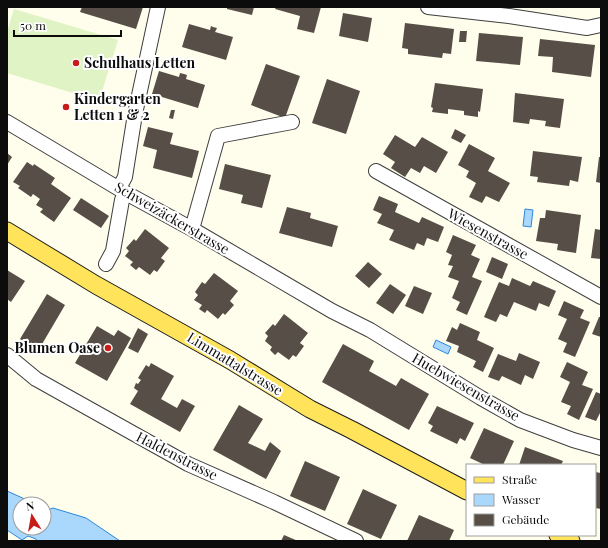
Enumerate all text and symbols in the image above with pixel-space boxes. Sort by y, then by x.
scale bar [14,12,121,38]
text: 50 m [20,17,46,33]
place label: Schulhaus Letten [84,53,196,72]
marker: Schulhaus Letten [71,58,81,68]
place label: Kindergarten Letten 1 & 2 [74,89,161,124]
marker: Kindergarten Letten 1 & 2 [61,102,71,112]
street label: Schweizäckerstrasse [111,177,233,258]
street label: Wiesenstrasse [444,203,532,264]
street label: Limmattalstrasse [184,327,287,400]
place label: Blumen Oase [15,338,100,357]
marker: Blumen Oase [103,343,113,353]
street label: Huebwiesenstrasse [409,348,523,425]
street label: Haldenstrasse [133,427,221,484]
legend [466,464,596,536]
text: Straße [502,471,537,487]
text: Wasser [501,491,541,507]
north arrow [12,496,52,536]
text: N [25,498,35,514]
text: Gebäude [502,511,549,527]

